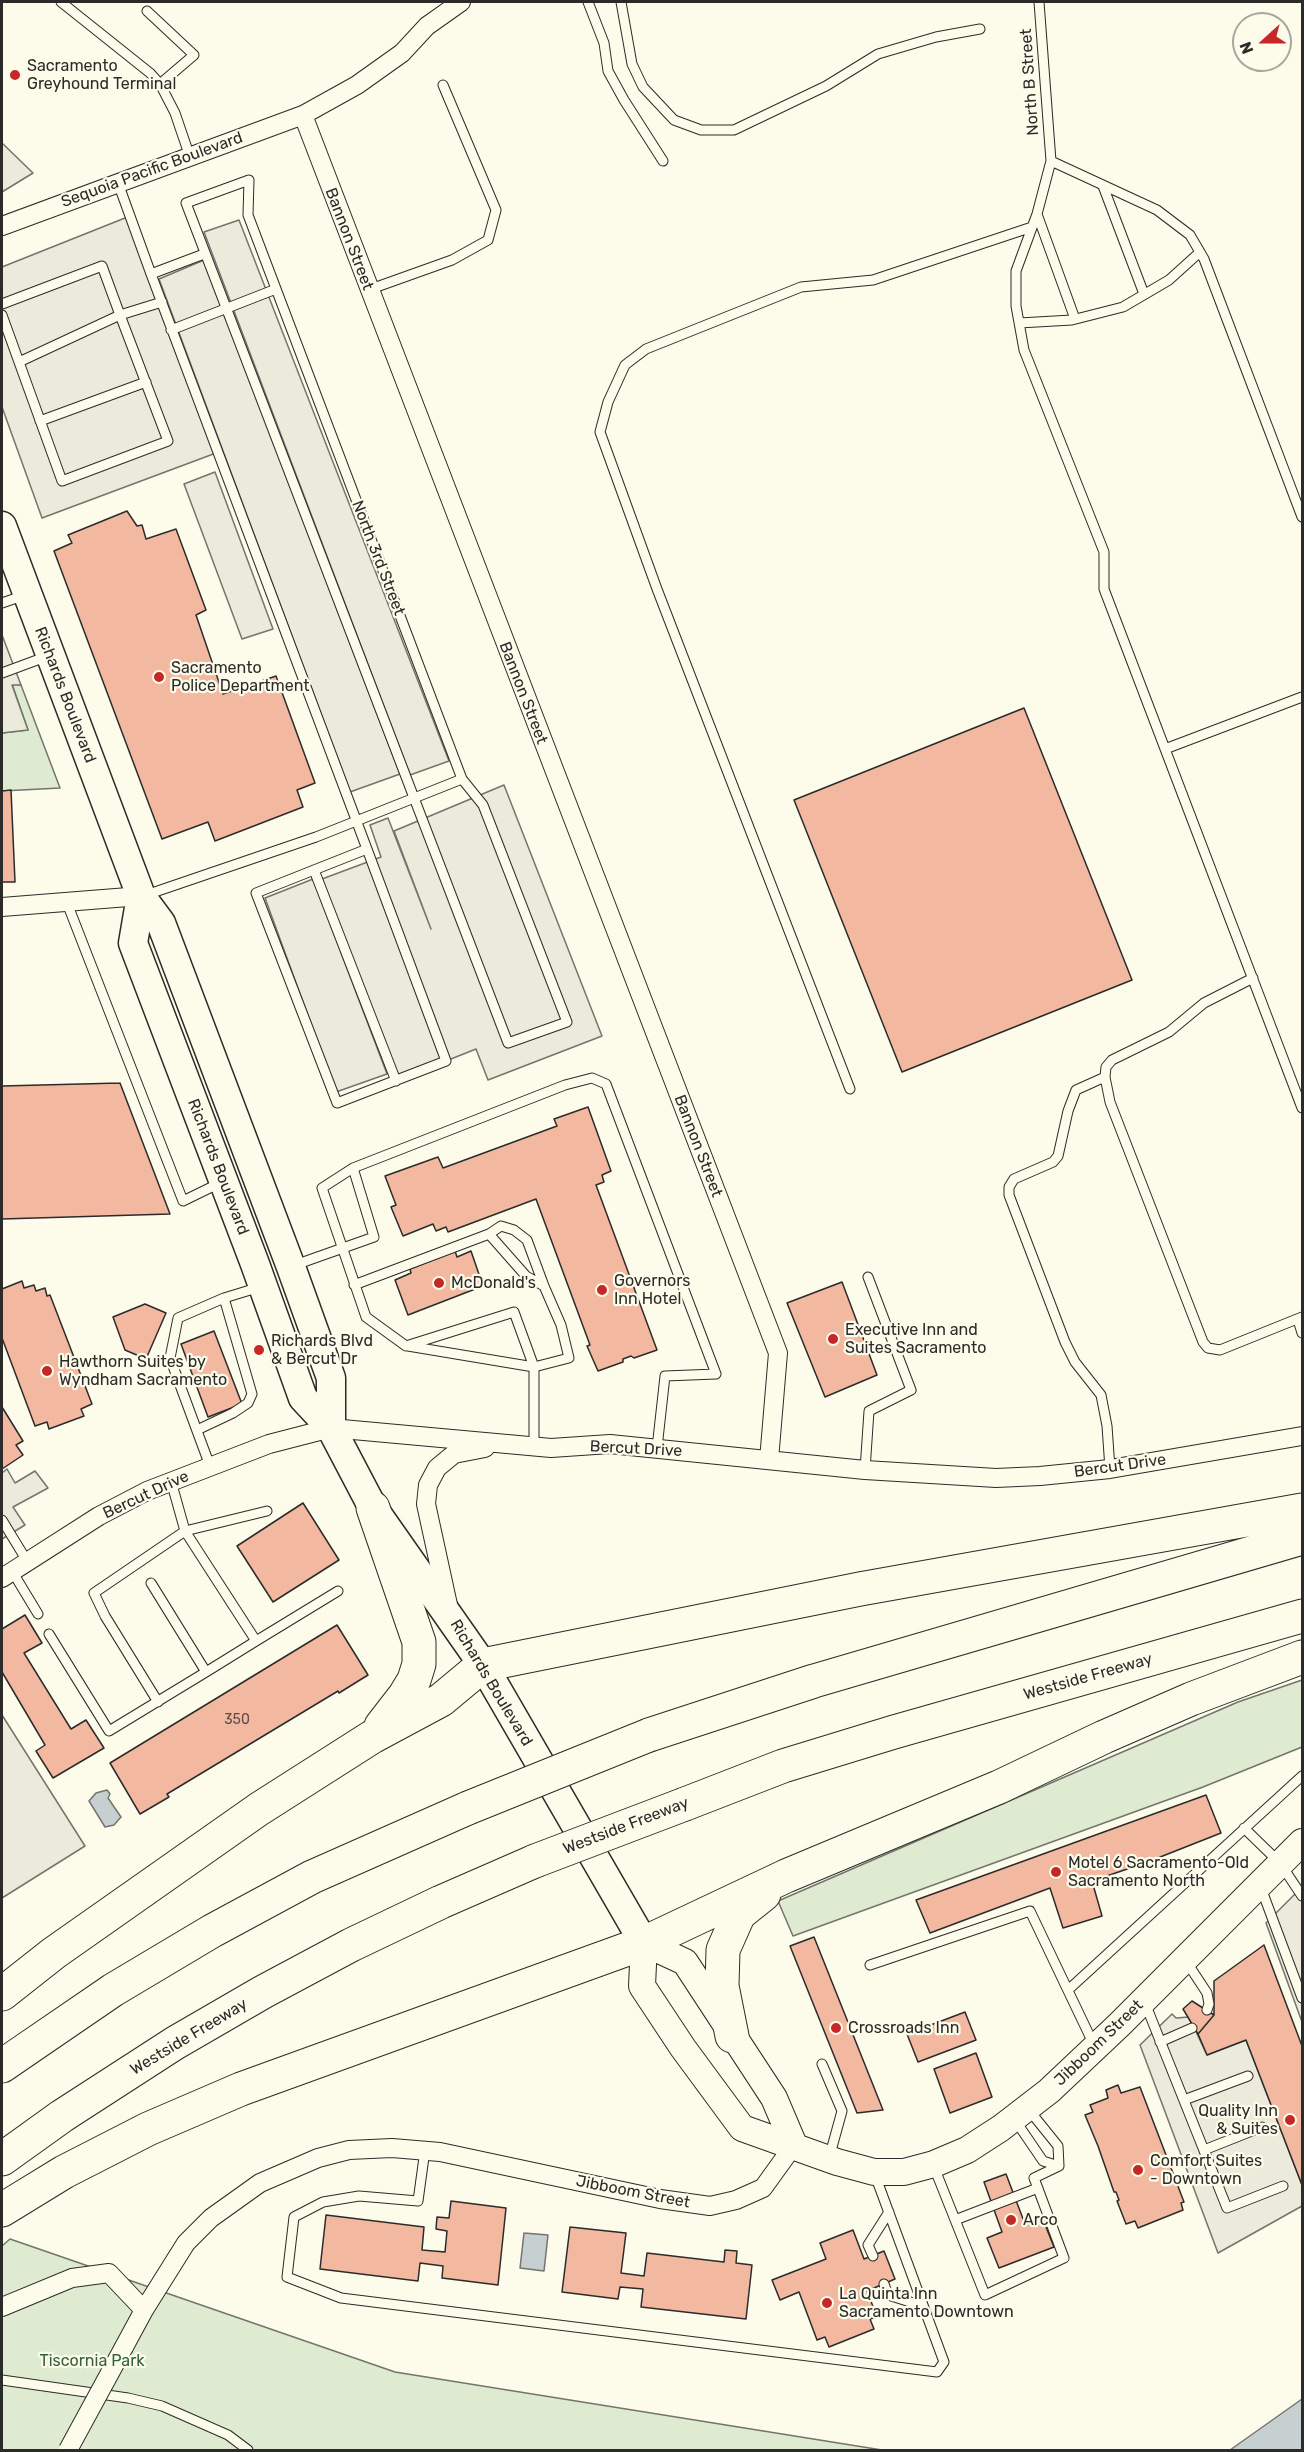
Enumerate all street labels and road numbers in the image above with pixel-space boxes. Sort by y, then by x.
street label: North B Street [1017,28,1043,136]
street label: Sequoia Pacific Boulevard [59,128,245,212]
street label: Bannon Street [321,185,377,293]
street label: North 3rd Street [347,498,409,618]
street label: Richards Boulevard [30,624,100,766]
street label: Bannon Street [495,639,551,747]
street label: Bannon Street [670,1092,726,1200]
street label: Richards Boulevard [183,1096,253,1238]
street label: Bercut Drive [589,1437,683,1461]
street label: Bercut Drive [1073,1450,1167,1482]
street label: Bercut Drive [100,1467,192,1523]
street label: Richards Boulevard [446,1616,536,1750]
street label: Westside Freeway [1021,1649,1155,1705]
street label: Westside Freeway [560,1793,692,1859]
street label: Westside Freeway [127,1994,251,2080]
street label: Jibboom Street [1051,1996,1147,2090]
street label: Jibboom Street [574,2172,692,2212]

